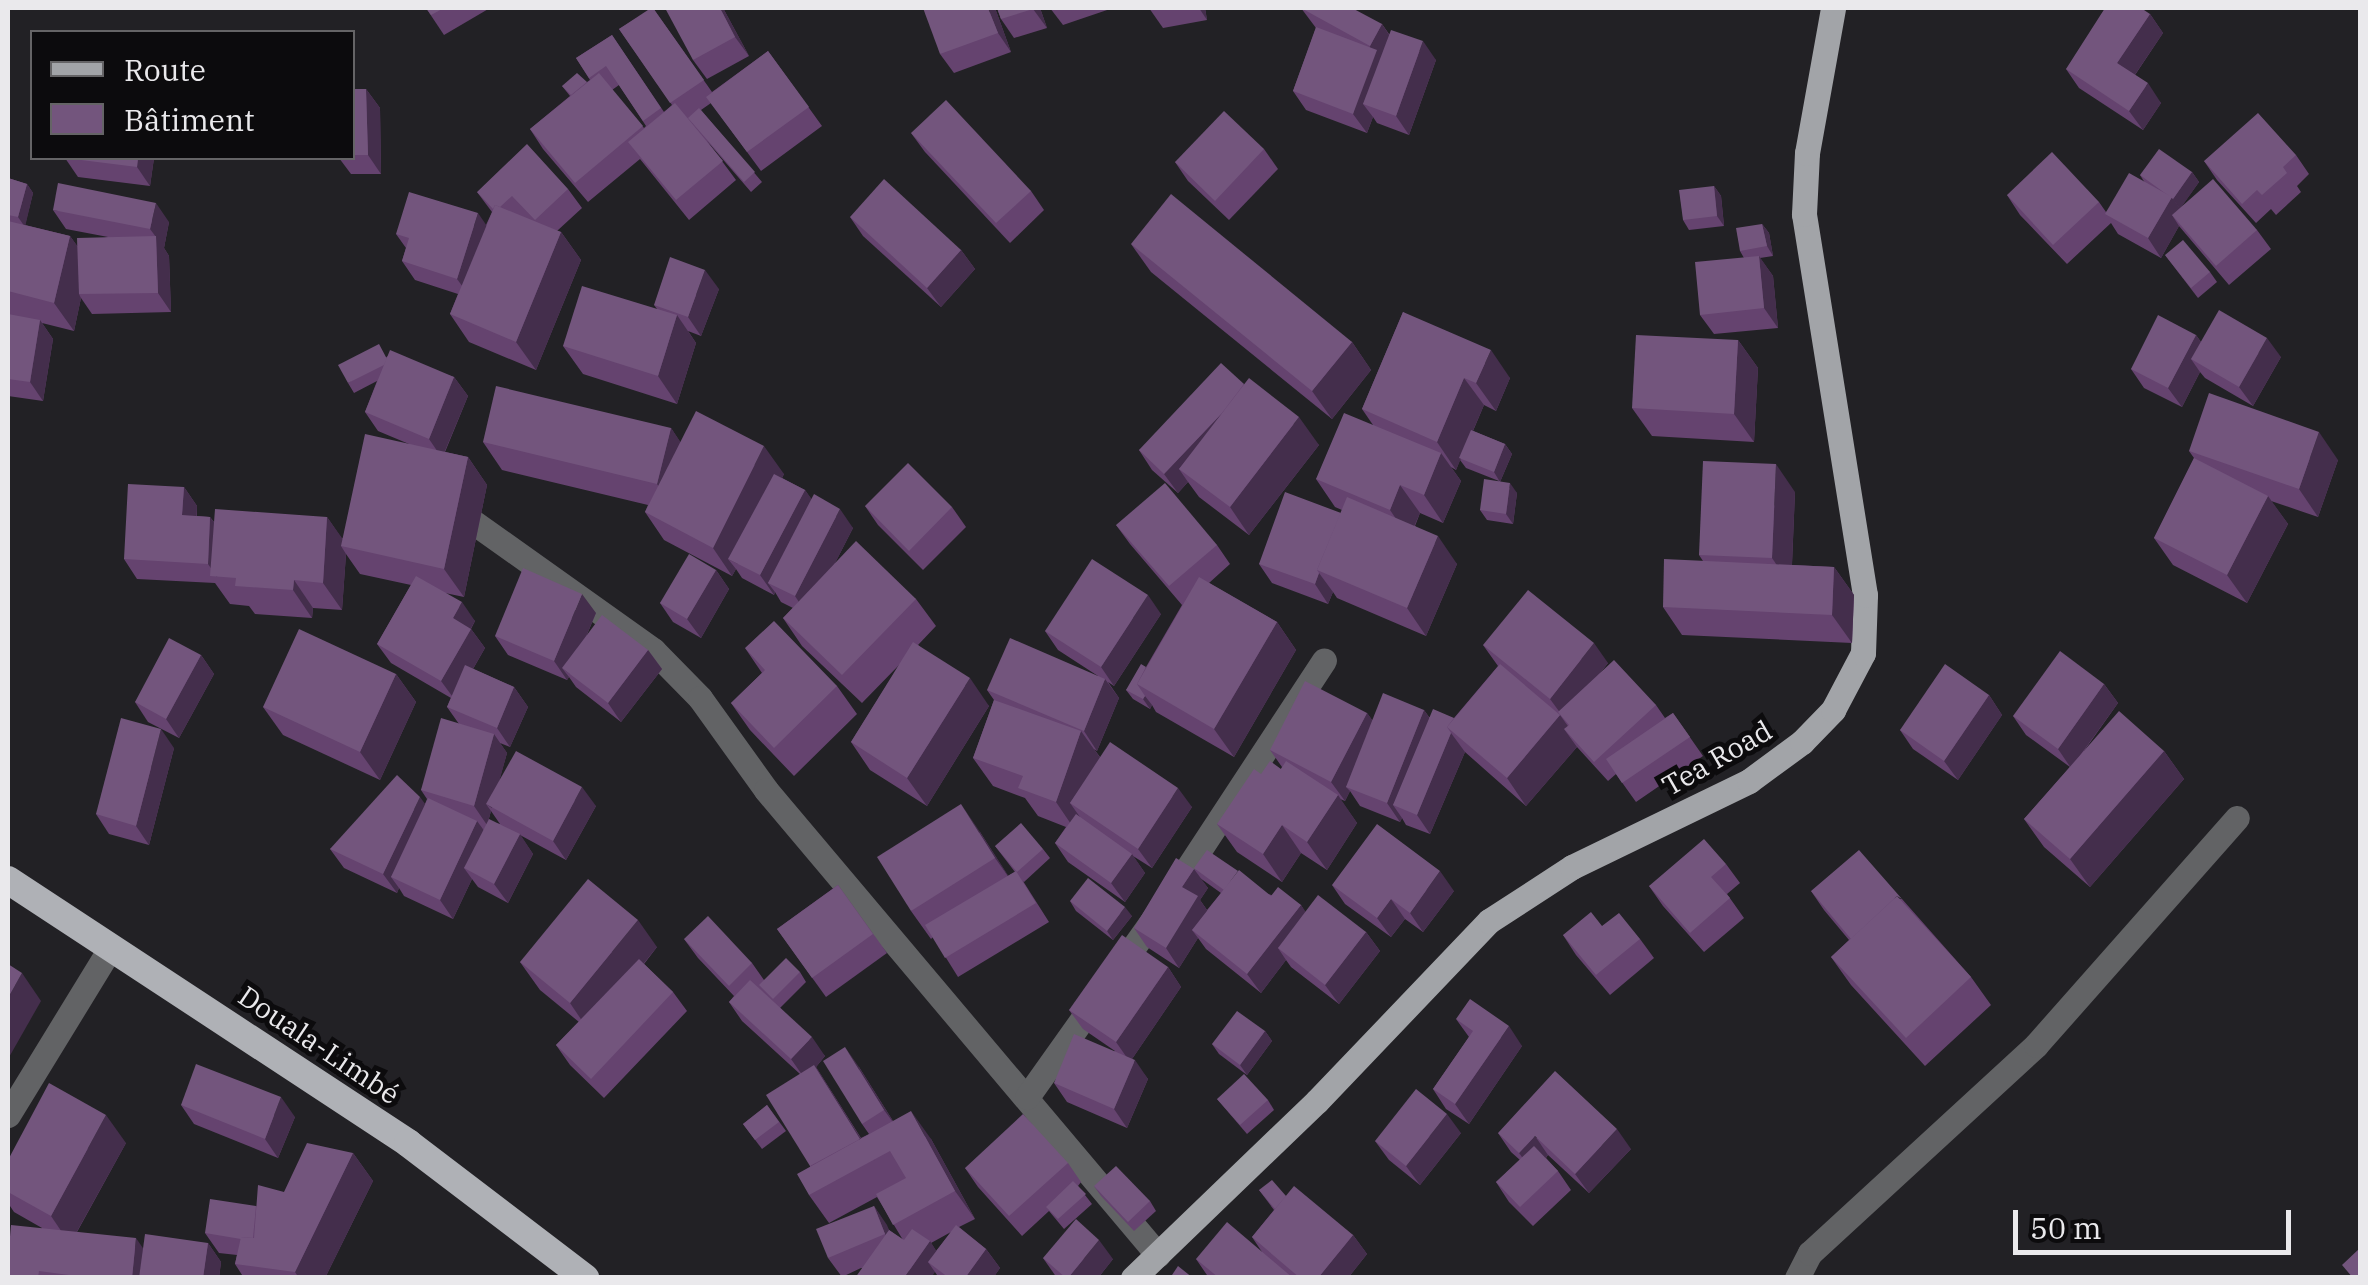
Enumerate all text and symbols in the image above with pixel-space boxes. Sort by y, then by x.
legend [30,30,355,160]
text: Route [124,50,206,89]
text: Bâtiment [124,100,255,139]
street label: Tea Road [1656,713,1778,803]
street label: Douala-Limbé [232,979,406,1111]
scale bar [2018,1190,2296,1252]
text: 50 m [2030,1208,2102,1247]

